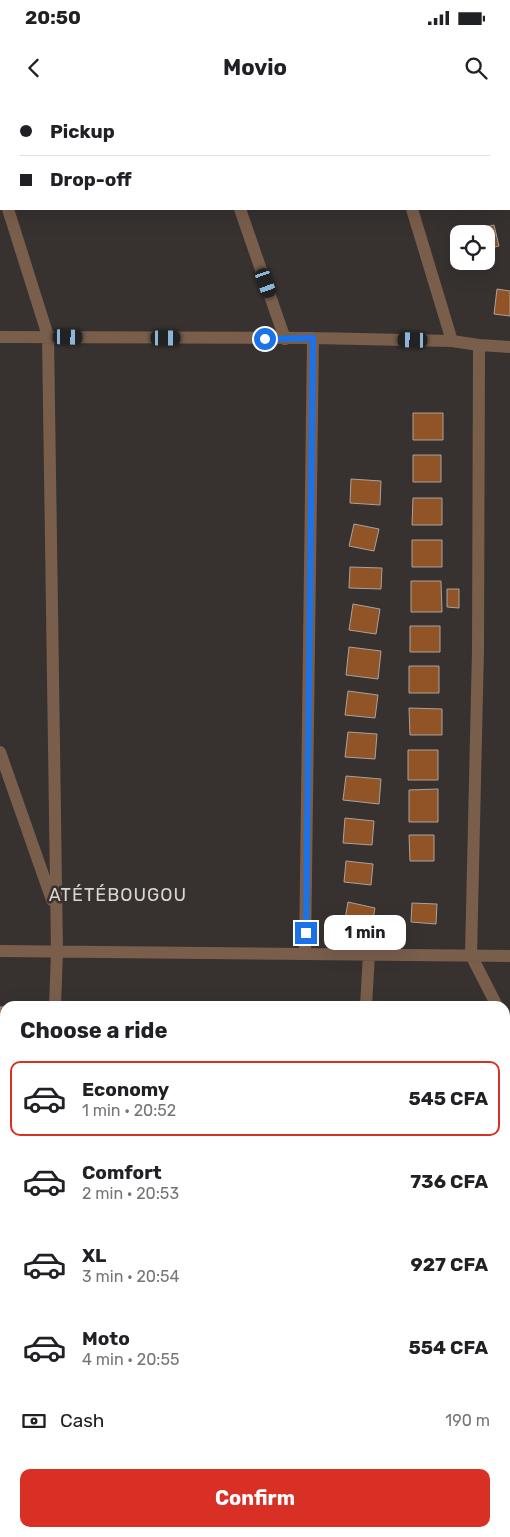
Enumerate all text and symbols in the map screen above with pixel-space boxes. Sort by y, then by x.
text: 20:50 [25,6,81,29]
icon: back [20,54,48,82]
text: Movio [223,54,287,81]
icon: search [462,54,490,82]
text: Pickup [50,120,115,143]
text: Drop-off [50,168,132,191]
map controls [450,225,495,270]
button: locate [450,225,495,270]
car [254,266,277,300]
route start [254,328,276,350]
car [52,329,83,345]
car [151,331,181,346]
car [397,332,428,348]
district label: ATÉTÉBOUGOU [49,884,187,906]
callout: 1 min [324,916,406,950]
route end [295,922,317,944]
text: 1 min [345,923,385,942]
text: Choose a ride [20,1017,167,1044]
icon: car [22,1076,67,1121]
text: Economy [82,1078,169,1101]
text: 545 CFA [408,1087,488,1110]
text: 1 min · 20:52 [82,1101,176,1120]
icon: car [22,1159,67,1204]
text: Comfort [82,1161,162,1184]
text: 736 CFA [410,1170,488,1193]
text: 2 min · 20:53 [82,1184,179,1203]
icon: car [22,1242,67,1287]
text: XL [82,1244,106,1267]
text: 927 CFA [411,1253,488,1276]
text: 3 min · 20:54 [82,1267,180,1286]
icon: car [22,1325,67,1370]
text: Moto [82,1327,130,1350]
text: 554 CFA [408,1336,488,1359]
text: 4 min · 20:55 [82,1350,179,1369]
icon: cash [20,1407,48,1435]
text: Cash [60,1409,104,1432]
text: 190 m [445,1411,490,1430]
button: Confirm [20,1469,490,1527]

